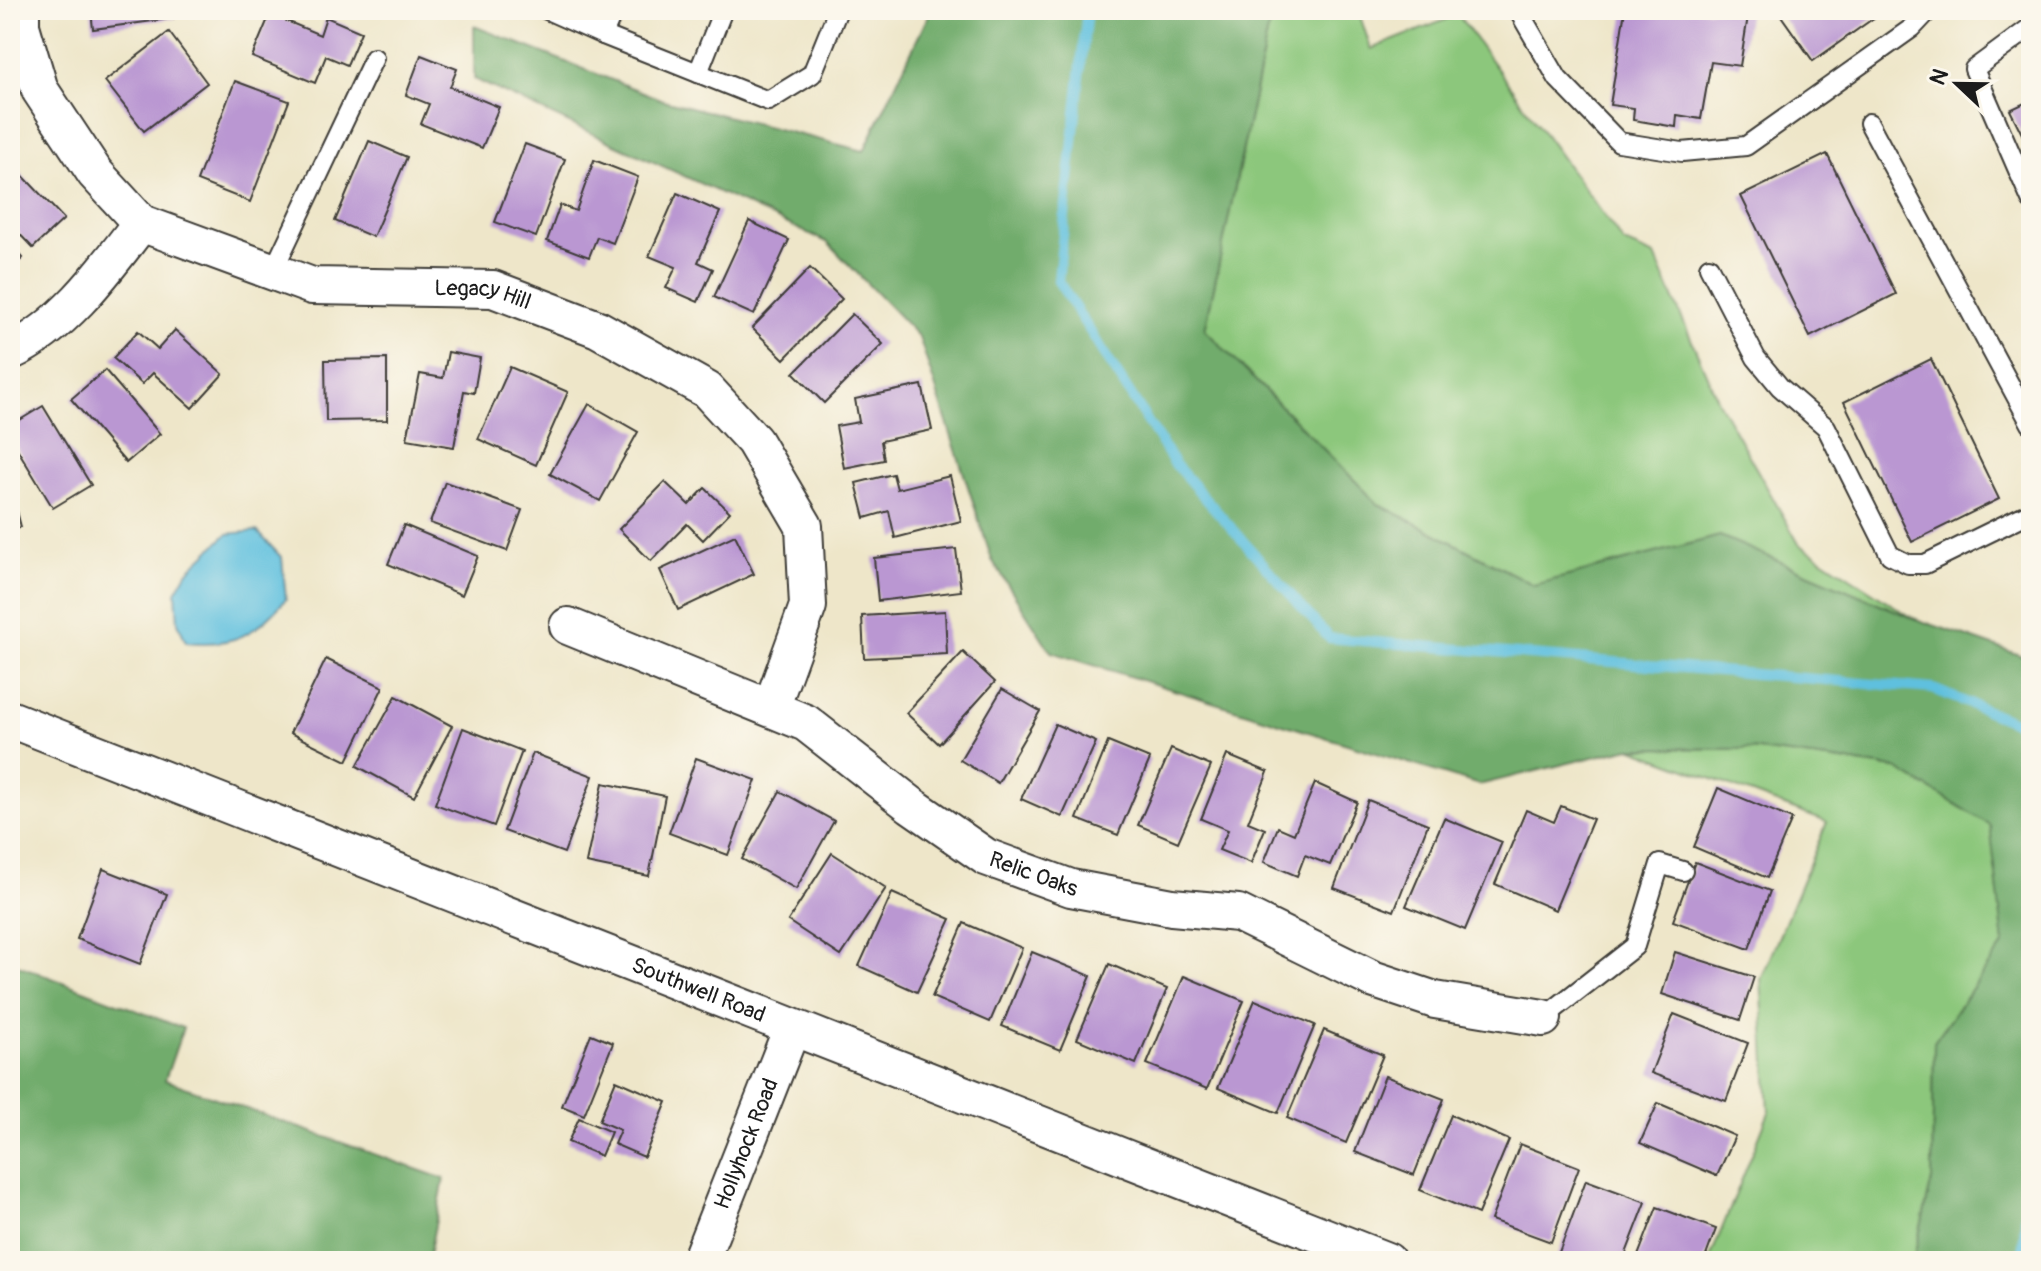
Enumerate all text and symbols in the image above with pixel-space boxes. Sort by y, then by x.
north arrow [1917,44,1997,124]
text: N [1924,65,1955,89]
street label: Legacy Hill [434,274,535,316]
street label: Relic Oaks [985,845,1080,903]
street label: Southwell Road [628,951,770,1029]
street label: Hollyhock Road [708,1074,785,1213]

